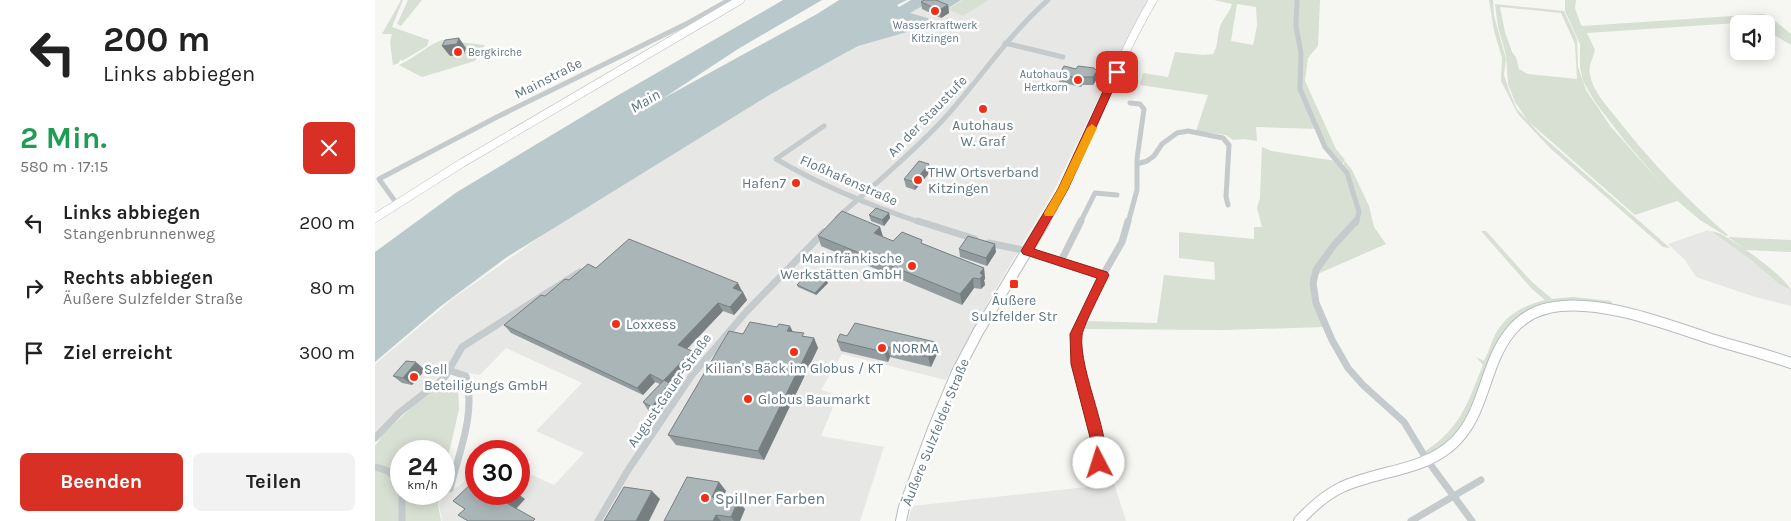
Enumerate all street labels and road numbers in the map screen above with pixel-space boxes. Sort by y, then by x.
street label: Mainstraße [512,54,585,103]
street label: An der Staustufe [884,72,971,161]
street label: Floßhafenstraße [797,151,900,210]
street label: August-Gauer-Straße [624,330,715,450]
street label: Äußere Sulzfelder Straße [898,356,973,508]

